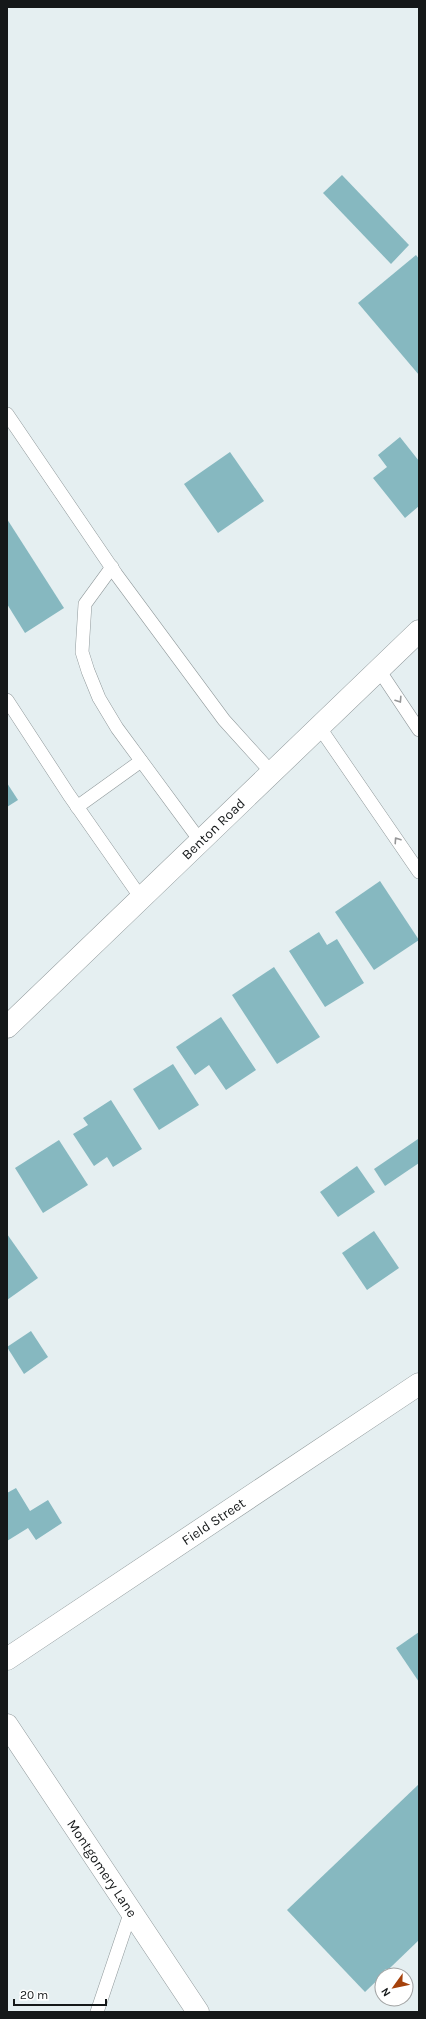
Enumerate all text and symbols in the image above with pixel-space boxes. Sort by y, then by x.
one-way arrow [394,696,402,703]
street label: Benton Road [178,795,248,863]
one-way arrow [394,837,402,844]
street label: Field Street [178,1494,248,1549]
street label: Montgomery Lane [64,1816,141,1920]
north arrow [374,1967,414,2007]
scale bar [14,1981,106,2007]
text: N [378,1985,394,1999]
text: 20 m [20,1988,48,2002]

